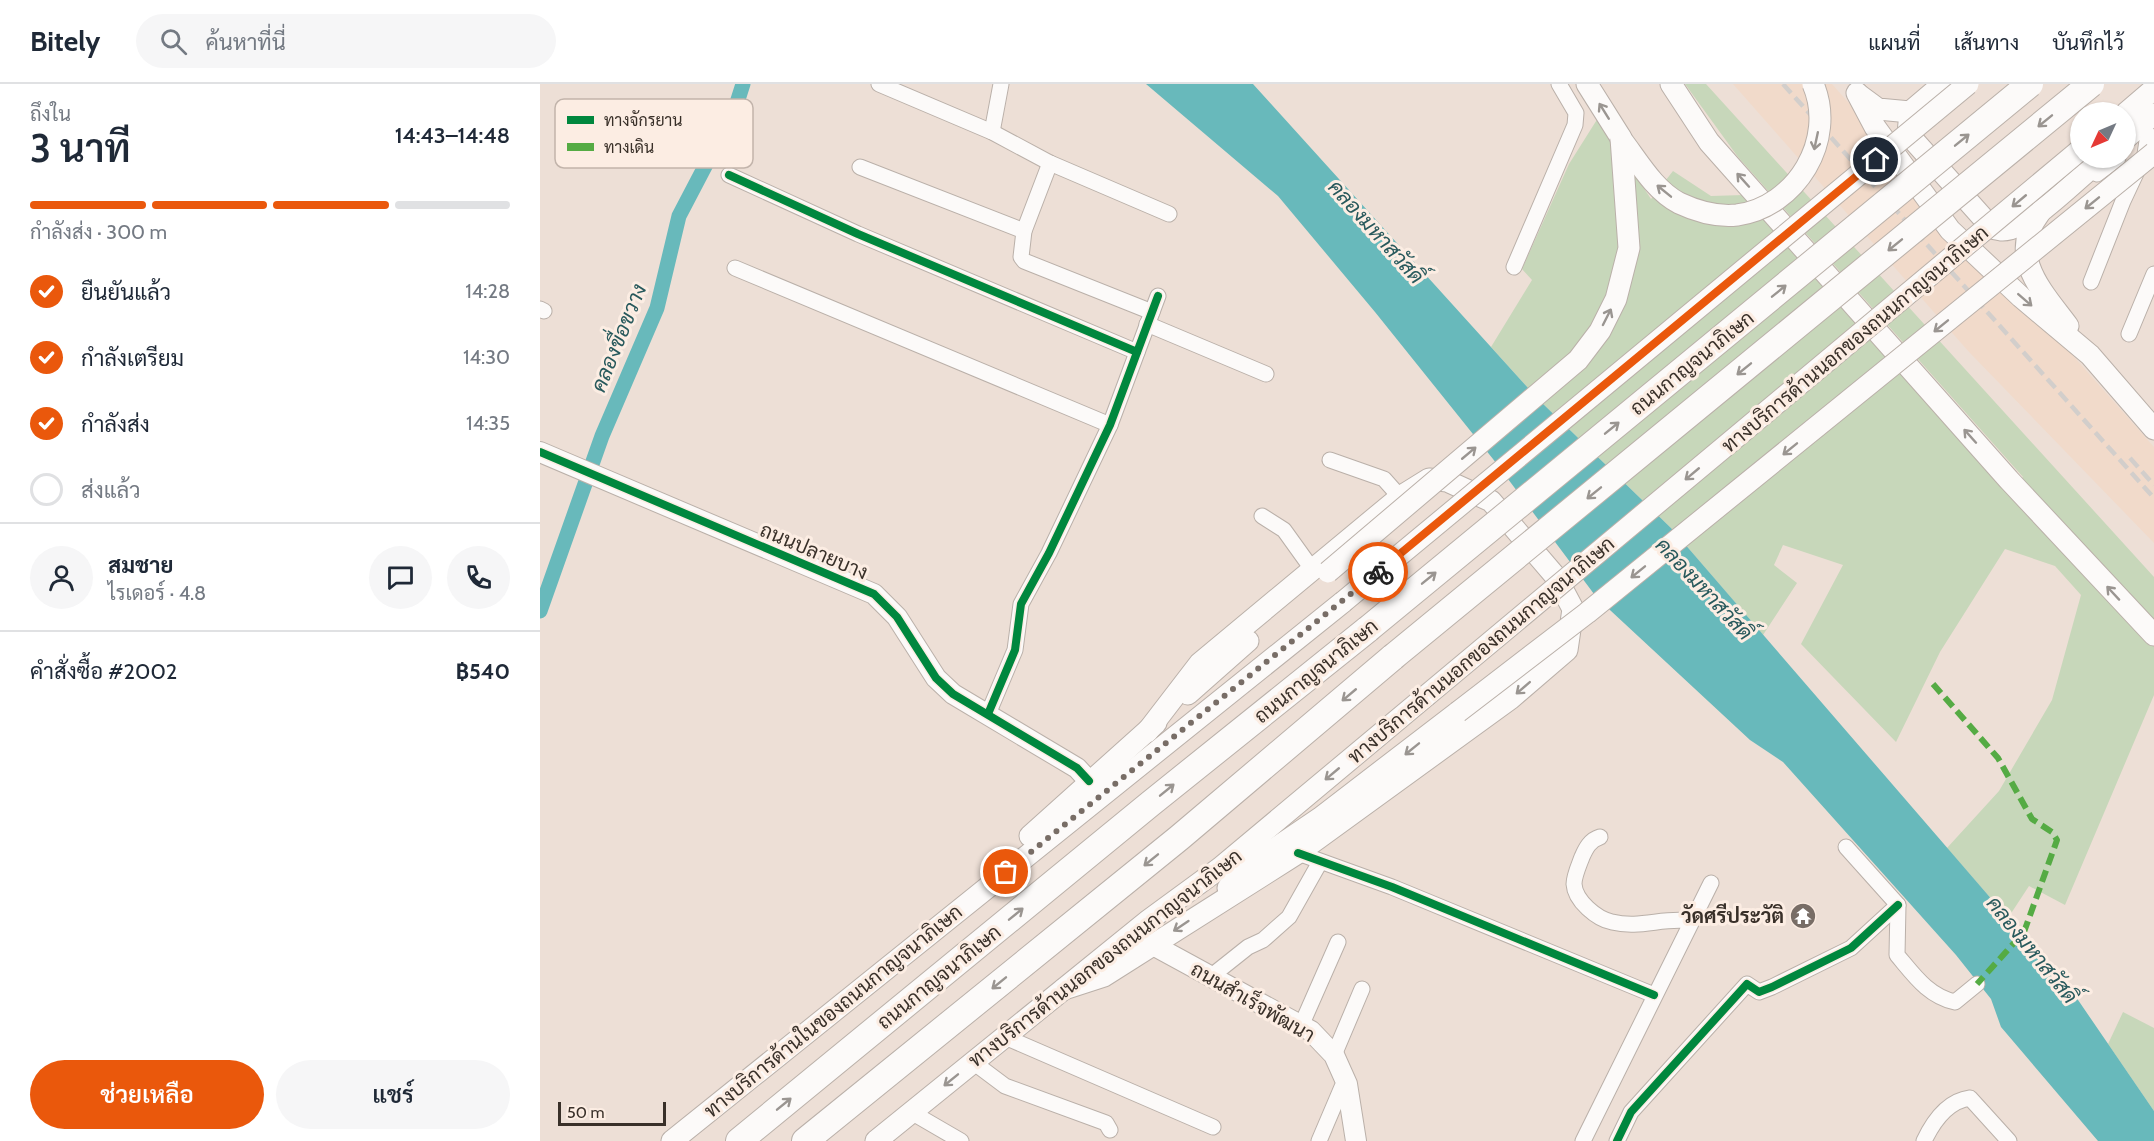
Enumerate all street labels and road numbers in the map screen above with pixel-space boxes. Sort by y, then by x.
street label: ทางบริการด้านนอกของถนนกาญจนาภิเษก [1717,220,1993,458]
street label: ถนนกาญจนาภิเษก [1625,306,1759,420]
street label: ถนนปลายบาง [757,518,871,584]
street label: ทางบริการด้านนอกของถนนกาญจนาภิเษก [1343,531,1619,769]
street label: ถนนกาญจนาภิเษก [1249,614,1383,728]
street label: ทางบริการด้านนอกของถนนกาญจนาภิเษก [963,844,1247,1072]
street label: ทางบริการด้านในของถนนกาญจนาภิเษก [699,899,967,1123]
street label: ถนนกาญจนาภิเษก [872,920,1006,1034]
street label: ถนนสำเร็จพัฒนา [1187,954,1321,1047]

